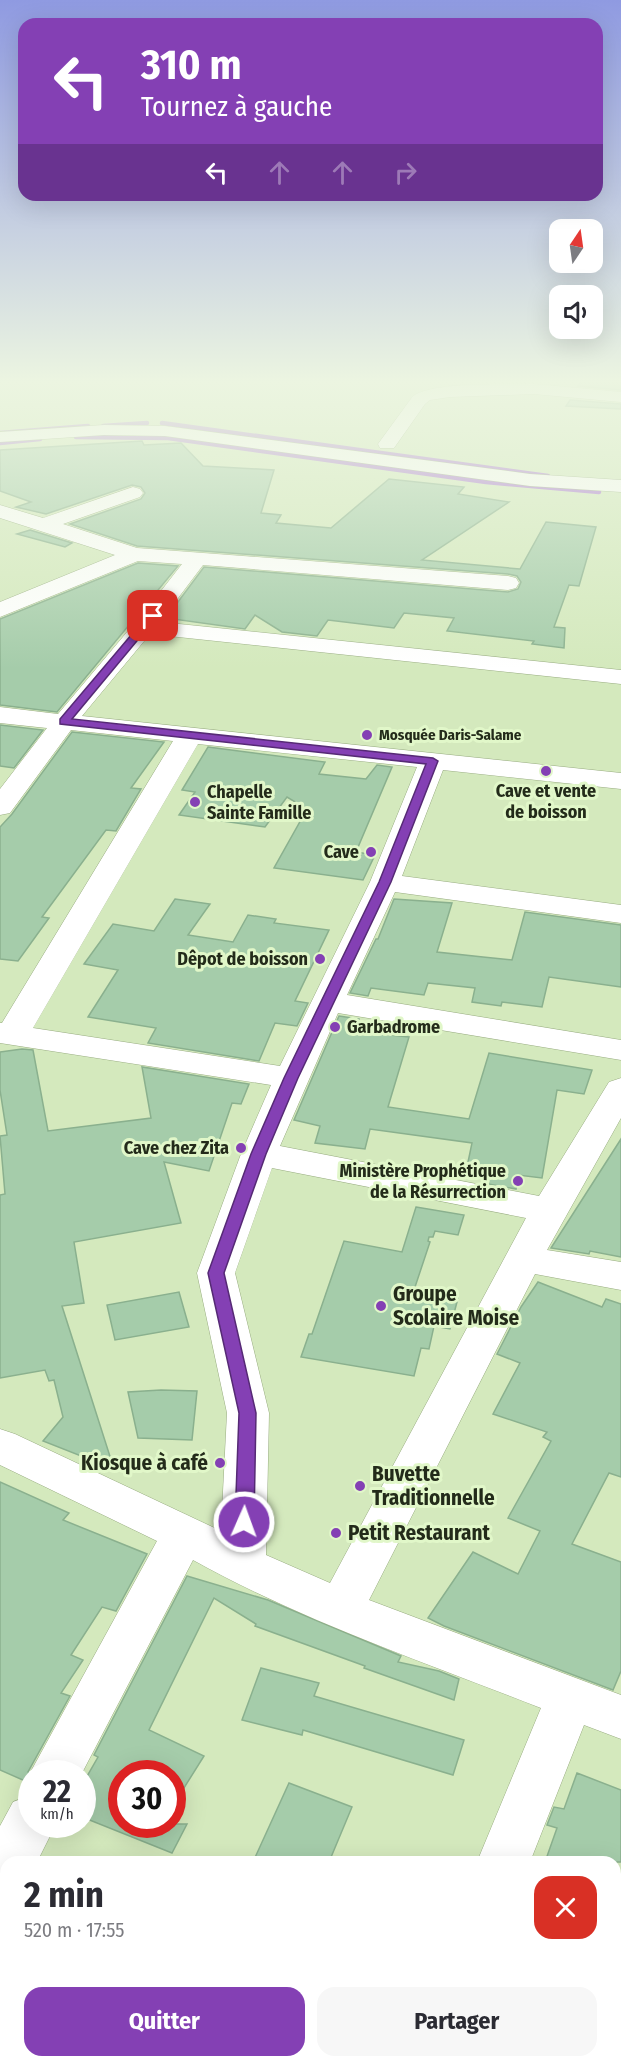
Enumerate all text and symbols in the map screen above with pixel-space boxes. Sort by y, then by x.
text: 310 m [141,40,242,90]
icon: left [42,42,120,120]
text: Tournez à gauche [141,91,332,123]
icon: left [200,156,233,189]
icon: ahead [263,156,296,189]
icon: ahead [326,156,359,189]
icon: right [389,156,422,189]
north arrow [549,219,603,273]
map controls [549,219,603,339]
button: sound [549,285,603,339]
pin [127,590,178,641]
icon: arrive [136,599,169,632]
place label: Mosquée Daris-Salame [379,726,522,744]
marker: Mosquée Daris-Salame [360,728,374,742]
marker: Cave et vente de boisson [539,764,553,778]
place label: Cave et vente de boisson [496,780,596,823]
place label: Chapelle Sainte Famille [207,781,311,824]
marker: Chapelle Sainte Famille [188,795,202,809]
place label: Cave [324,841,359,863]
marker: Cave [364,845,378,859]
place label: Dêpot de boisson [177,948,308,970]
marker: Dêpot de boisson [313,952,327,966]
place label: Garbadrome [347,1016,440,1038]
marker: Garbadrome [328,1020,342,1034]
place label: Cave chez Zita [124,1137,229,1159]
marker: Cave chez Zita [234,1141,248,1155]
place label: Ministère Prophétique de la Résurrection [340,1160,506,1203]
marker: Ministère Prophétique de la Résurrection [511,1174,525,1188]
place label: Groupe Scolaire Moise [393,1281,519,1331]
marker: Groupe Scolaire Moise [374,1299,388,1313]
place label: Kiosque à café [81,1450,208,1476]
marker: Kiosque à café [213,1456,227,1470]
place label: Buvette Traditionnelle [372,1461,495,1511]
marker: Buvette Traditionnelle [353,1479,367,1493]
position arrow [212,1490,276,1554]
place label: Petit Restaurant [348,1520,490,1546]
marker: Petit Restaurant [329,1526,343,1540]
speed limit sign: 30 [108,1760,186,1838]
text: 22 [43,1774,71,1810]
text: km/h [40,1805,74,1823]
text: 2 min [24,1873,104,1917]
button: close [534,1876,597,1939]
text: 520 m · 17:55 [24,1918,124,1942]
button: Quitter [24,1987,305,2056]
button: Partager [317,1987,597,2056]

